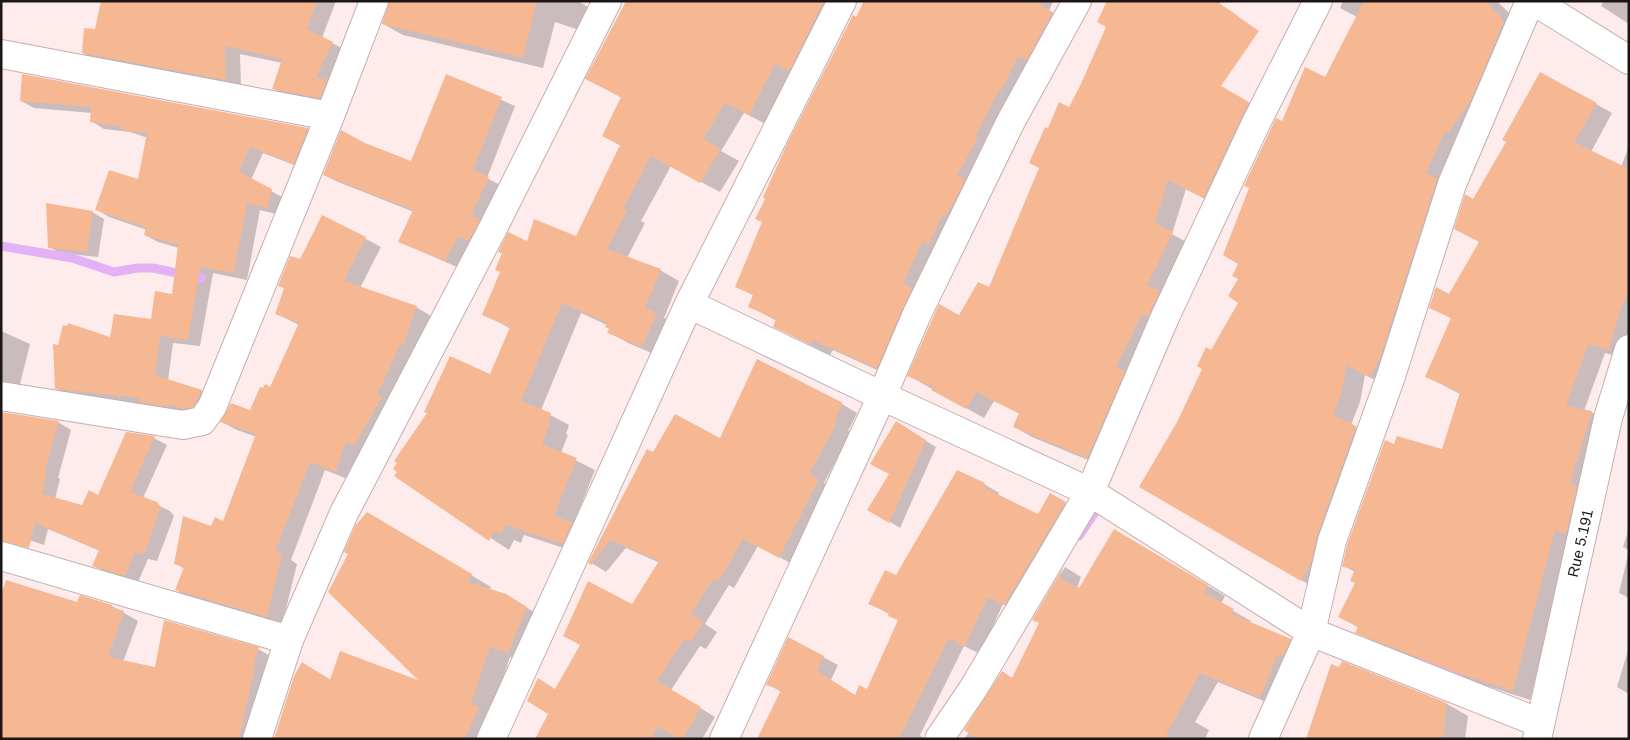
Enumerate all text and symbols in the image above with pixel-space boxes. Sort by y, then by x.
street label: Rue 5.191 [1564,507,1596,579]

